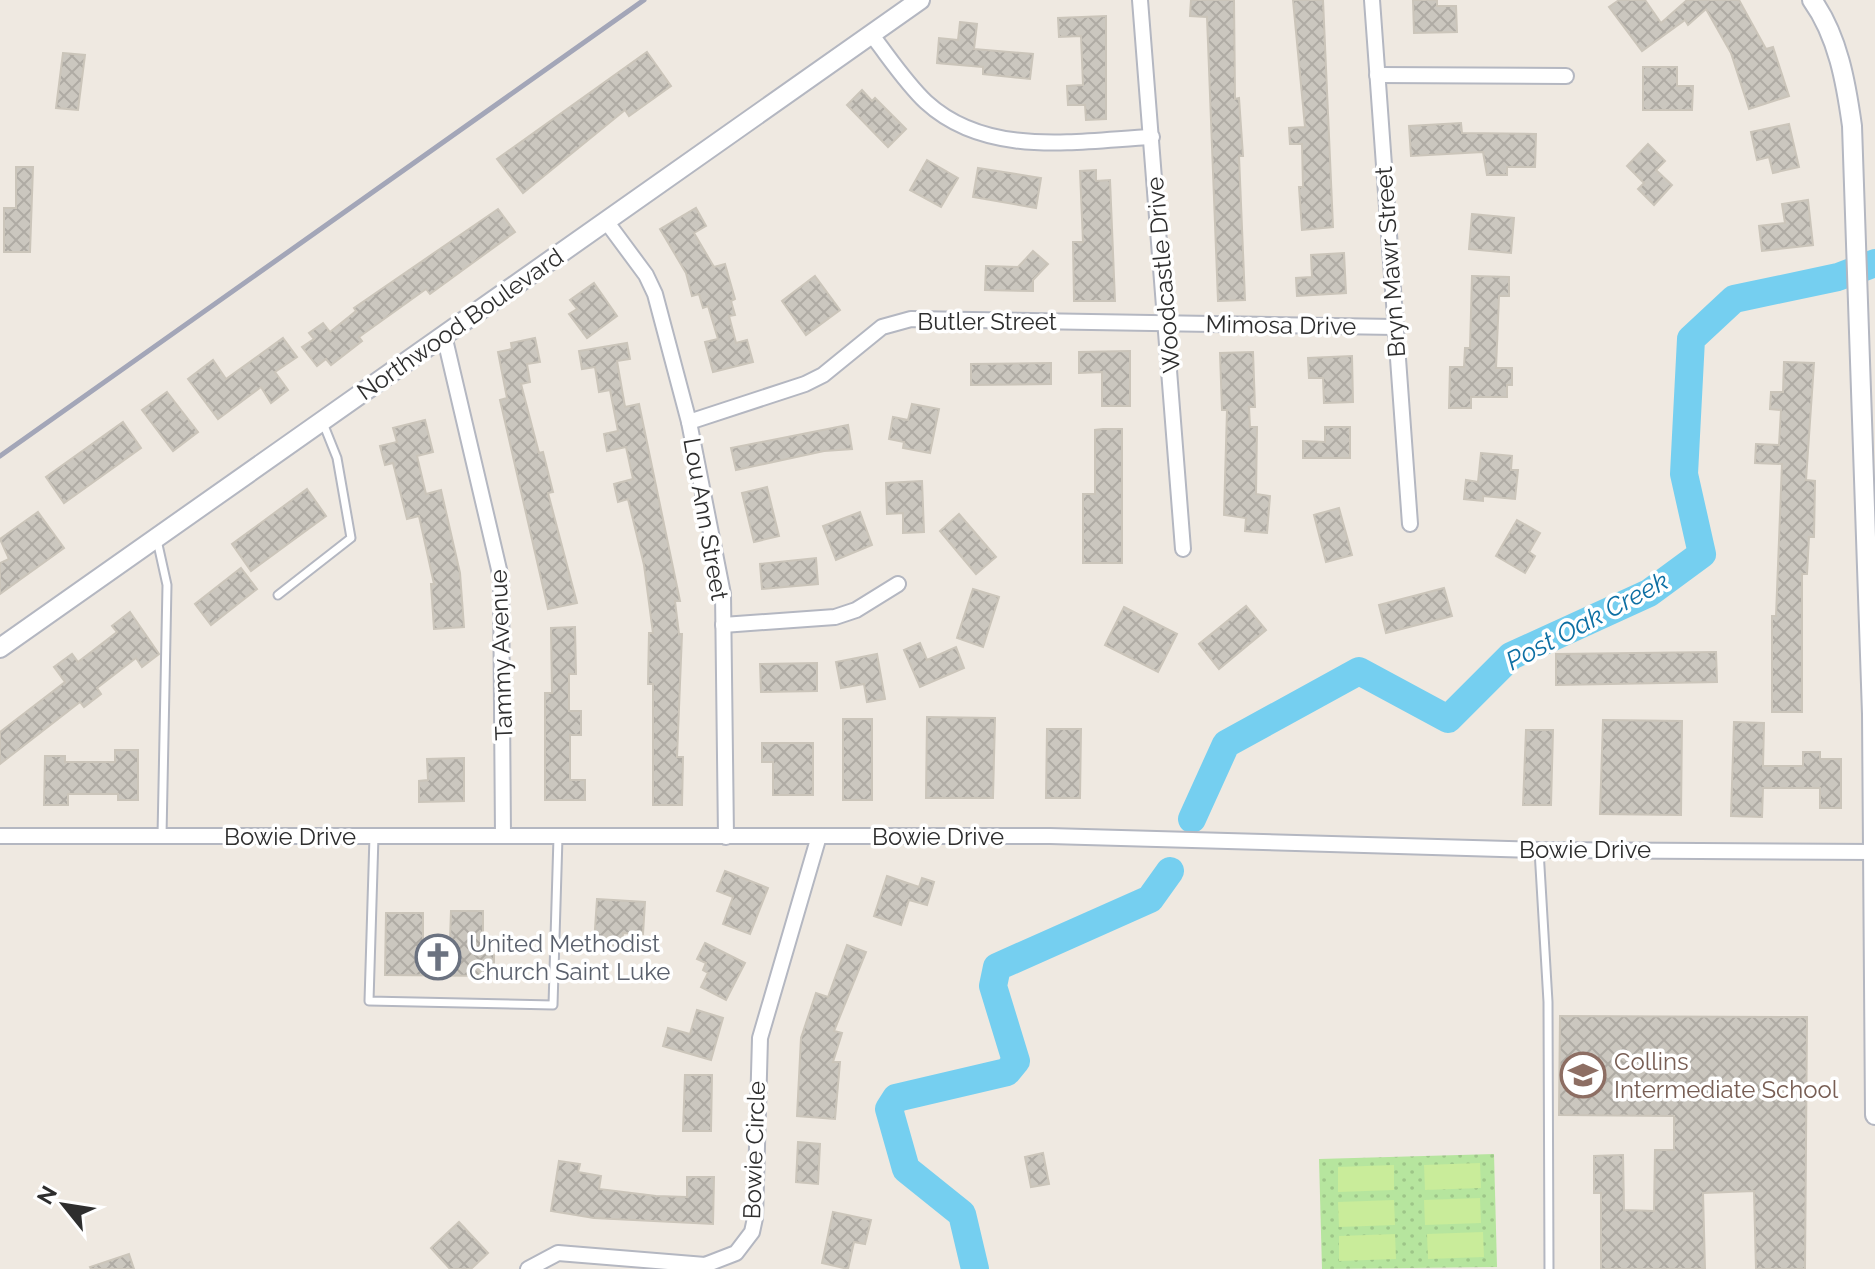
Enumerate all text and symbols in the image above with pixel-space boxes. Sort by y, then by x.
street label: Bryn Mawr Street [1369,166,1411,358]
street label: Woodcastle Drive [1140,176,1186,374]
street label: Northwood Boulevard [351,242,569,406]
street label: Butler Street [917,307,1057,336]
street label: Mimosa Drive [1205,309,1357,341]
street label: Lou Ann Street [677,435,735,603]
water label: Post Oak Creek [1501,566,1673,676]
street label: Tammy Avenue [484,569,518,741]
street label: Bowie Drive [224,822,356,851]
street label: Bowie Drive [872,822,1004,851]
street label: Bowie Drive [1519,835,1651,864]
place label: United Methodist Church Saint Luke [469,929,670,986]
church icon: United Methodist Church Saint Luke [414,933,462,981]
place label: Collins Intermediate School [1614,1047,1839,1104]
school or university icon: Collins Intermediate School [1559,1051,1607,1099]
street label: Bowie Circle [737,1080,771,1220]
north arrow [24,1165,104,1245]
text: N [31,1181,62,1209]

